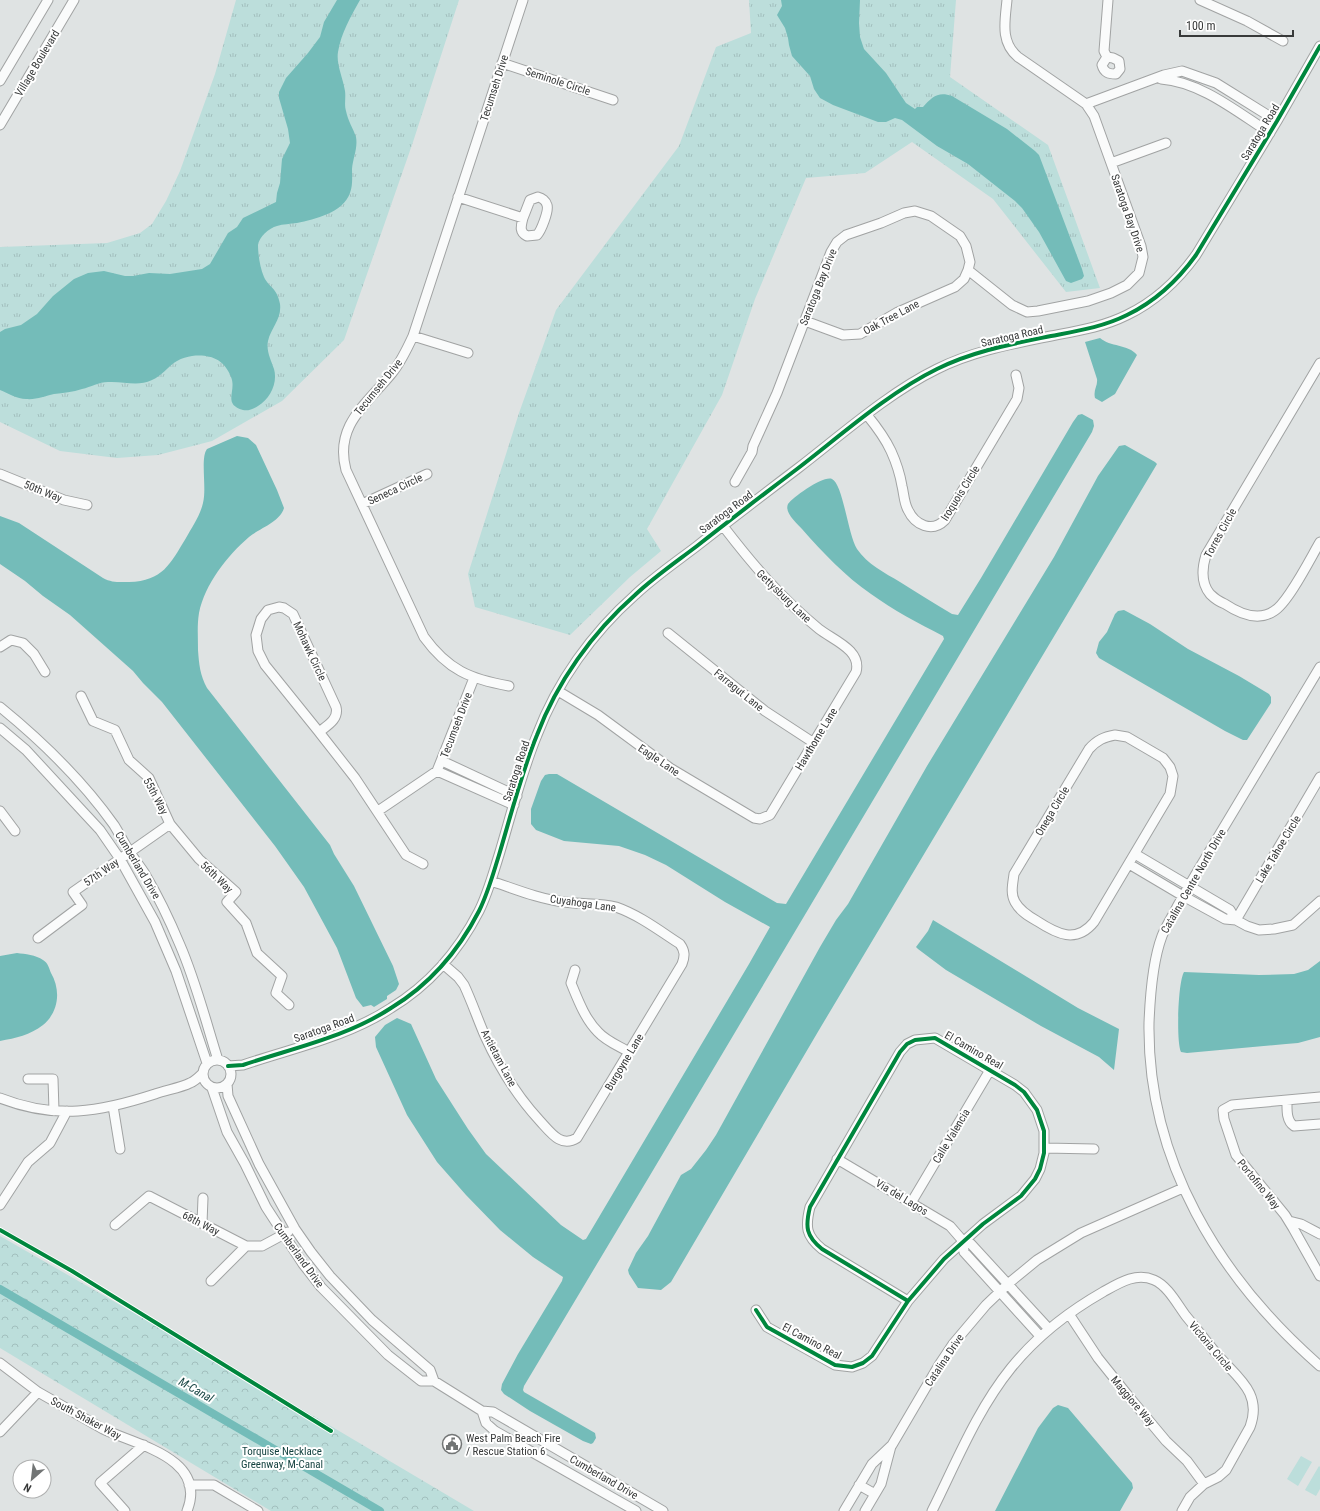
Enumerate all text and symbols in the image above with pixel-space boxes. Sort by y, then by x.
scale bar [1180,12,1293,38]
text: 100 m [1186,19,1216,33]
street label: Village Boulevard [12,28,62,99]
street label: Tecumseh Drive [478,53,511,123]
street label: Seminole Circle [524,65,592,98]
street label: Saratoga Road [1239,102,1282,163]
street label: Saratoga Bay Drive [1108,173,1147,254]
street label: Saratoga Bay Drive [797,247,840,327]
street label: Oak Tree Lane [861,297,921,338]
street label: Saratoga Road [980,323,1044,350]
street label: Tecumseh Drive [352,356,405,418]
street label: Iroquois Circle [938,463,983,523]
street label: Seneca Circle [366,471,425,508]
street label: 50th Way [22,478,64,505]
street label: Saratoga Road [697,488,756,537]
street label: Torres Circle [1201,506,1239,560]
street label: Gettysburg Lane [754,567,814,626]
street label: Mohawk Circle [290,620,329,683]
street label: Farragut Lane [711,667,766,714]
street label: Tecumseh Drive [438,691,475,760]
street label: Hawthorne Lane [793,706,840,773]
street label: Saratoga Road [501,739,532,803]
street label: Eagle Lane [635,742,682,779]
street label: 55th Way [140,776,171,817]
street label: Onega Circle [1033,784,1072,838]
street label: Lake Tahoe Circle [1253,813,1304,885]
street label: Catalina Centre North Drive [1158,827,1229,936]
street label: Cumberland Drive [112,829,163,902]
street label: 57th Way [81,855,122,889]
street label: 56th Way [198,859,236,896]
street label: Cuyahoga Lane [549,892,617,915]
street label: Saratoga Road [292,1012,356,1045]
street label: Antietam Lane [478,1027,519,1089]
street label: El Camino Real [942,1029,1005,1072]
street label: Burgoyne Lane [602,1031,646,1093]
street label: Calle Valencia [930,1107,973,1166]
street label: Portofino Way [1234,1157,1283,1212]
street label: Via del Lagos [873,1177,930,1218]
street label: 68th Way [180,1209,222,1238]
street label: Cumberland Drive [271,1220,326,1290]
street label: Victoria Circle [1186,1319,1235,1374]
street label: El Camino Real [780,1320,844,1362]
street label: Catalina Drive [922,1332,967,1389]
street label: Maggiore Way [1108,1374,1158,1429]
water label: M-Canal [176,1375,216,1406]
street label: South Shaker Way [48,1394,124,1443]
place label: West Palm Beach Fire / Rescue Station 6 [466,1432,560,1458]
public building icon: West Palm Beach Fire / Rescue Station 6 [441,1433,463,1455]
park label: Torquise Necklace Greenway, M-Canal [241,1445,323,1471]
street label: Cumberland Drive [567,1453,640,1502]
north arrow [12,1459,52,1499]
text: N [21,1480,34,1495]

